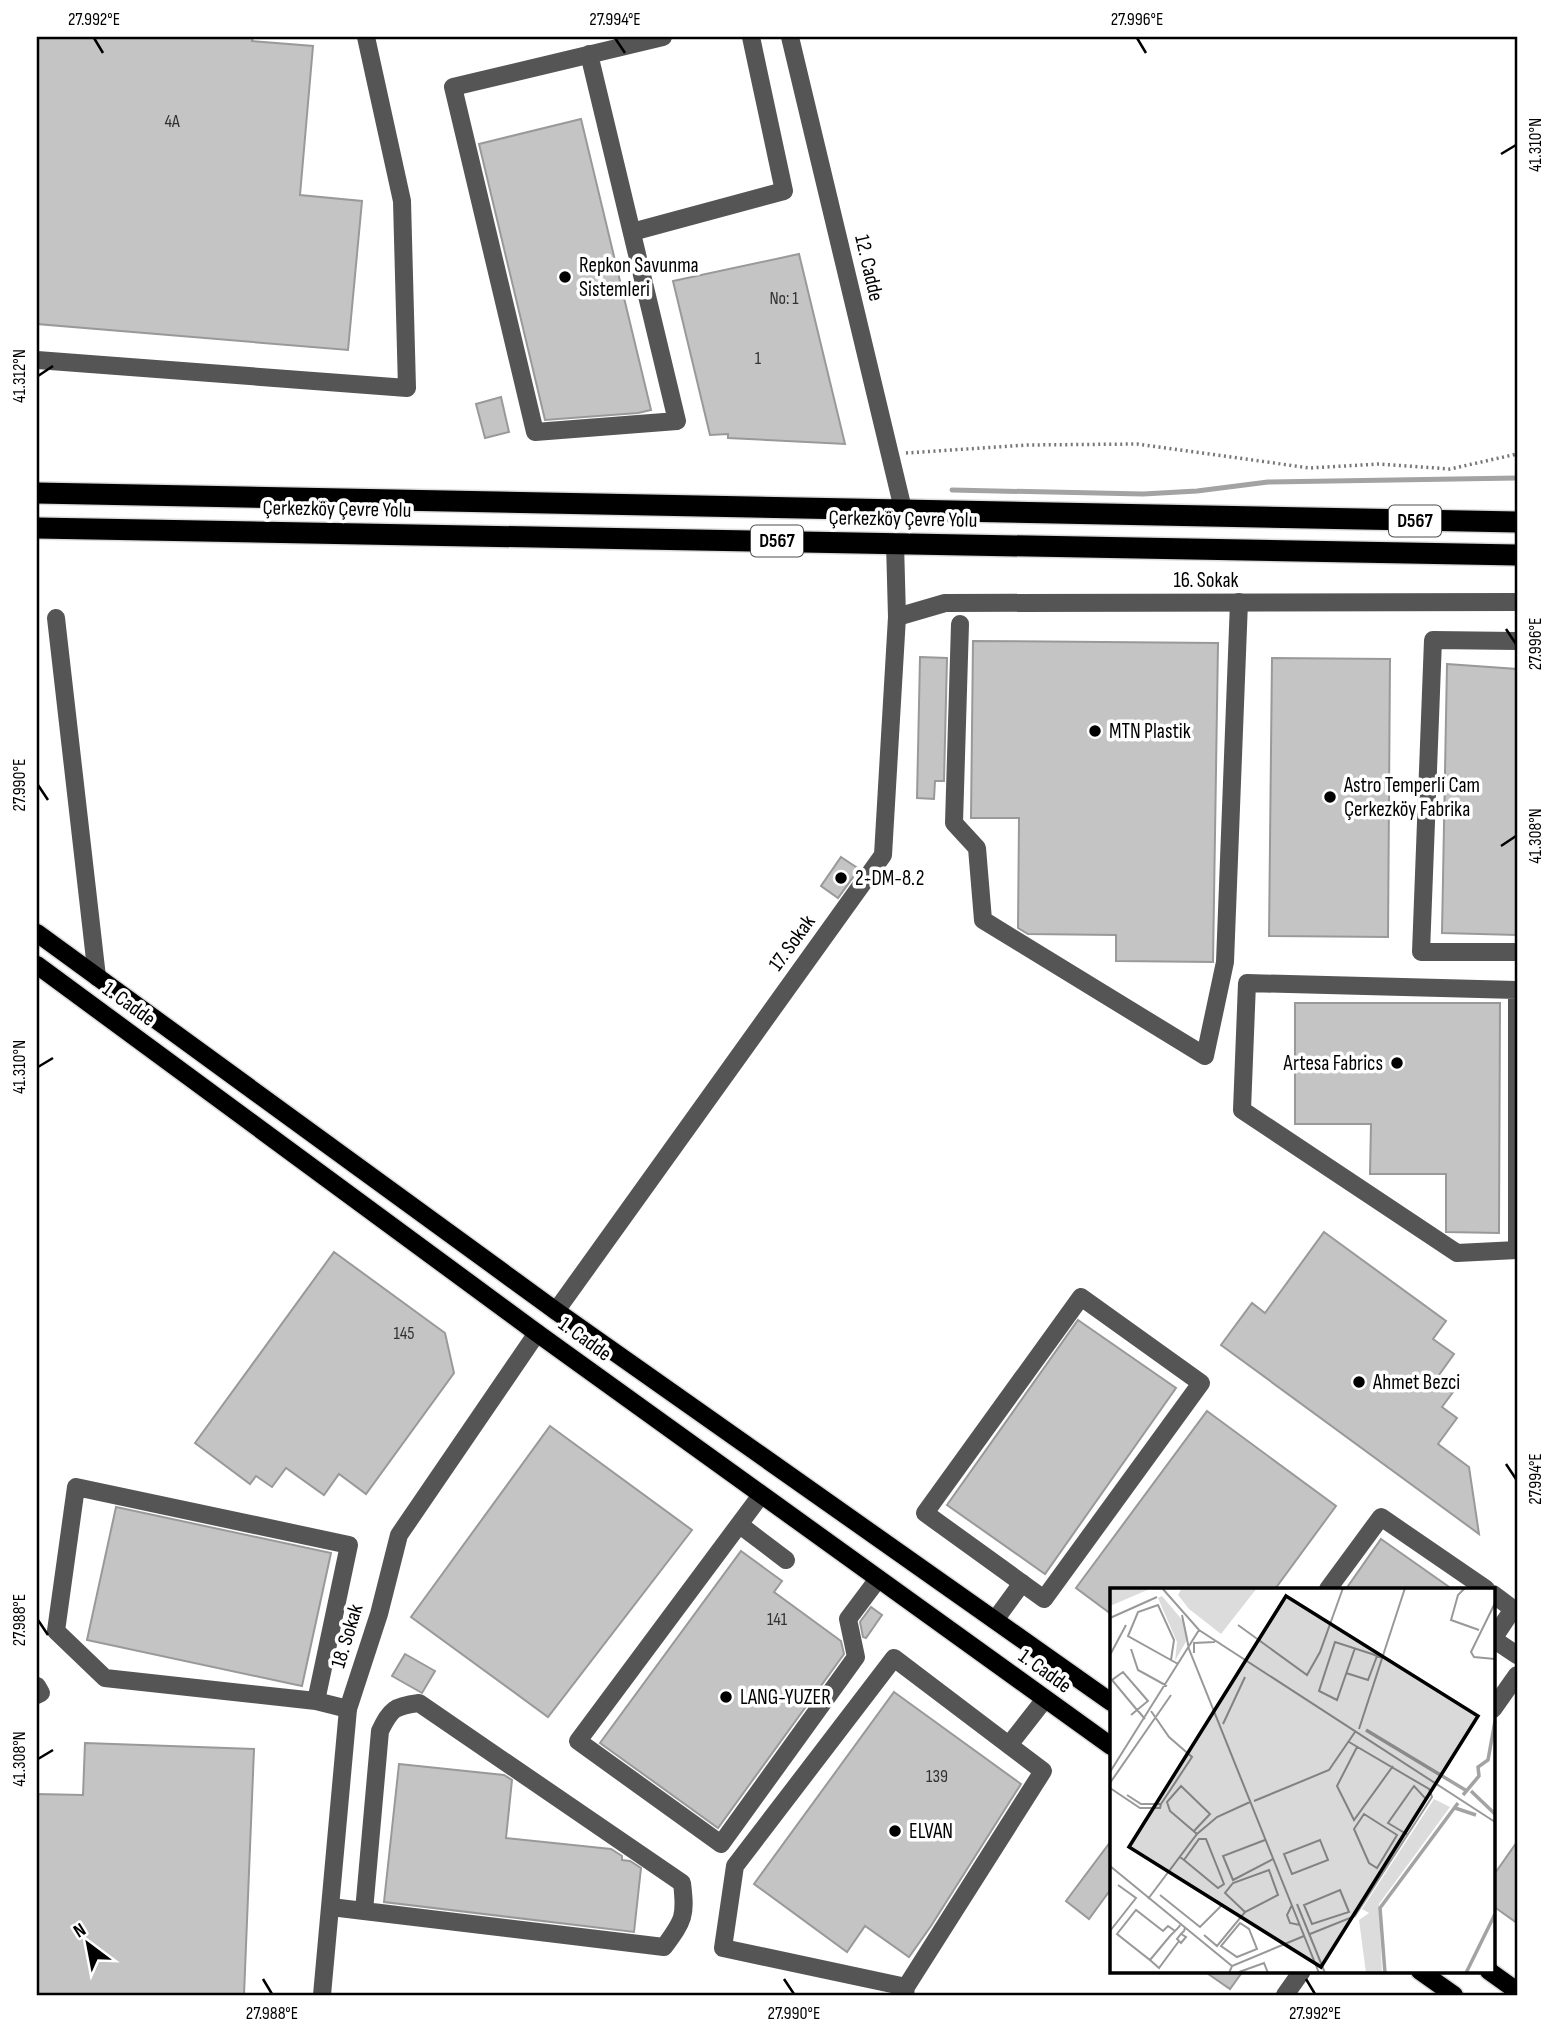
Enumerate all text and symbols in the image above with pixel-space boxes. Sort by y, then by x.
text: 27.992°E [68,9,120,30]
text: 27.994°E [589,9,641,30]
text: 27.996°E [1111,9,1163,30]
house number: 4A [164,111,180,132]
text: 41.310°N [1525,118,1546,172]
street label: 12. Cadde [849,232,889,304]
place label: Repkon Savunma Sistemleri [579,253,699,302]
marker: Repkon Savunma Sistemleri [557,269,573,285]
house number: No: 1 [769,288,799,309]
house number: 1 [755,348,762,369]
text: 41.312°N [9,349,30,403]
street label: Çerkezköy Çevre Yolu [262,495,412,523]
street label: Çerkezköy Çevre Yolu [828,505,978,533]
road number: D567 [1389,506,1441,536]
road number: D567 [751,526,803,556]
street label: 16. Sokak [1173,568,1239,593]
text: 27.996°E [1525,618,1546,670]
place label: MTN Plastik [1109,719,1191,744]
marker: MTN Plastik [1087,723,1103,739]
text: 27.990°E [9,759,30,811]
place label: Astro Temperli Cam Çerkezköy Fabrika [1343,773,1480,822]
marker: Astro Temperli Cam Çerkezköy Fabrika [1322,789,1338,805]
text: 41.308°N [1525,808,1546,864]
place label: 2-DM-8.2 [855,866,924,891]
marker: 2-DM-8.2 [833,870,849,886]
street label: 17. Sokak [763,910,821,976]
street label: 1. Cadde [98,977,160,1031]
text: 41.310°N [9,1040,30,1094]
place label: Artesa Fabrics [1283,1051,1383,1076]
marker: Artesa Fabrics [1389,1055,1405,1071]
street label: 1. Cadde [554,1312,616,1366]
house number: 145 [393,1323,415,1344]
place label: Ahmet Bezci [1372,1370,1460,1395]
marker: Ahmet Bezci [1351,1374,1367,1390]
text: 27.994°E [1525,1453,1546,1505]
inset map [1110,1588,1494,1972]
text: 27.988°E [9,1594,30,1646]
street label: 18. Sokak [325,1601,369,1671]
house number: 141 [767,1609,788,1630]
street label: 1. Cadde [1014,1644,1076,1698]
place label: LANG-YUZER [740,1685,831,1710]
marker: LANG-YUZER [718,1689,734,1705]
text: 41.308°N [9,1731,30,1787]
house number: 139 [926,1766,948,1787]
place label: ELVAN [909,1819,953,1844]
marker: ELVAN [887,1823,903,1839]
north arrow [52,1910,122,1980]
text: N [69,1918,90,1943]
text: 27.988°E [246,2003,298,2024]
text: 27.990°E [768,2003,820,2024]
text: 27.992°E [1289,2003,1341,2024]

